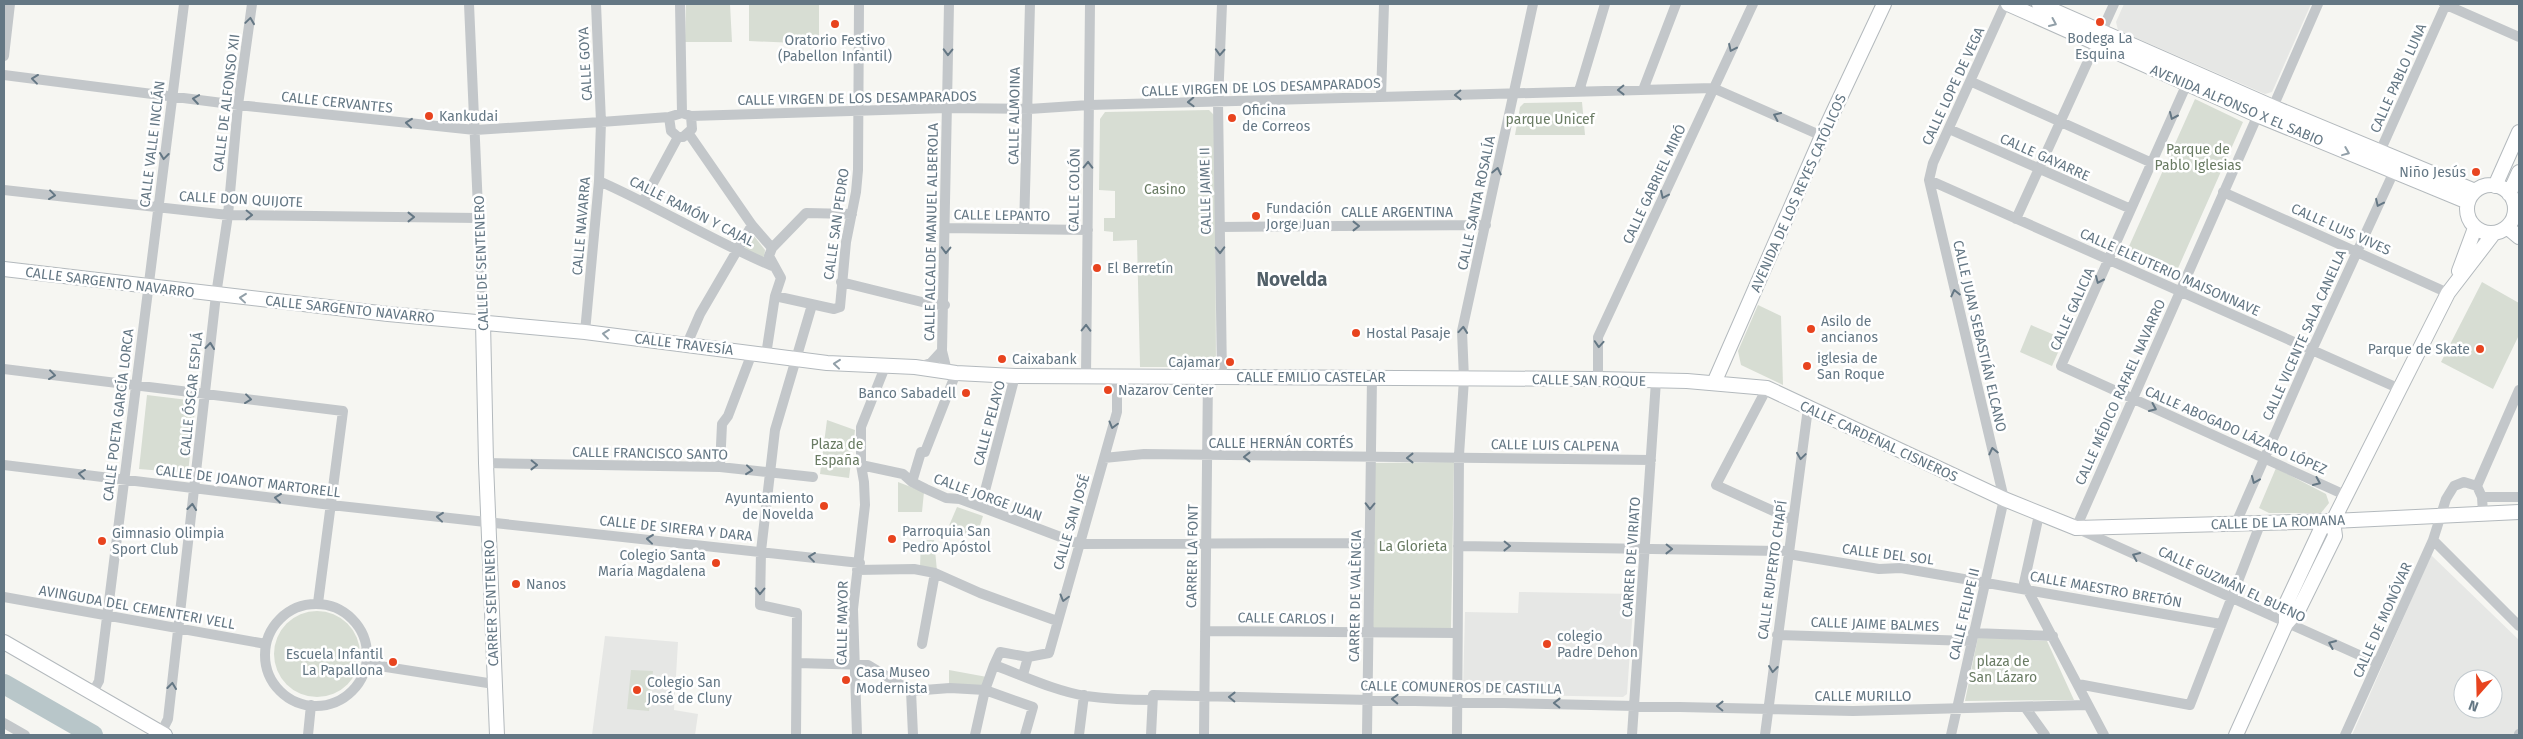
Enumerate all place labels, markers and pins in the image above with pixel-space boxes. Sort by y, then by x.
marker: Bodega La Esquina [2094,16,2106,28]
marker: Oratorio Festivo (Pabellon Infantil) [829,18,841,30]
place label: Bodega La Esquina [2067,30,2133,63]
place label: Oratorio Festivo (Pabellon Infantil) [778,32,892,65]
place label: Oficina de Correos [1242,102,1311,135]
place label: Kankudai [439,108,498,125]
marker: Kankudai [423,110,435,122]
marker: Oficina de Correos [1226,112,1238,124]
place label: Niño Jesús [2399,164,2466,181]
marker: Niño Jesús [2470,166,2482,178]
place label: Fundación Jorge Juan [1266,200,1332,233]
marker: Fundación Jorge Juan [1250,210,1262,222]
place label: El Berretín [1107,260,1174,277]
marker: El Berretín [1091,262,1103,274]
place label: Asilo de ancianos [1821,313,1878,346]
marker: Asilo de ancianos [1805,323,1817,335]
place label: Hostal Pasaje [1366,325,1451,342]
marker: Hostal Pasaje [1350,327,1362,339]
place label: Parque de Skate [2368,341,2470,358]
marker: Parque de Skate [2474,343,2486,355]
place label: iglesia de San Roque [1817,350,1885,383]
place label: Caixabank [1012,351,1077,368]
marker: Caixabank [996,353,1008,365]
place label: Cajamar [1168,354,1221,371]
marker: Cajamar [1224,356,1236,368]
marker: iglesia de San Roque [1801,360,1813,372]
place label: Nazarov Center [1118,382,1214,399]
marker: Nazarov Center [1102,384,1114,396]
place label: Banco Sabadell [858,385,956,402]
marker: Banco Sabadell [960,387,972,399]
place label: Ayuntamiento de Novelda [725,490,814,523]
marker: Ayuntamiento de Novelda [818,500,830,512]
place label: Parroquia San Pedro Apóstol [902,523,991,556]
place label: Gimnasio Olimpia Sport Club [112,525,224,558]
marker: Parroquia San Pedro Apóstol [886,533,898,545]
marker: Gimnasio Olimpia Sport Club [96,535,108,547]
place label: Colegio Santa María Magdalena [598,547,706,580]
marker: Colegio Santa María Magdalena [710,557,722,569]
place label: Nanos [526,576,567,593]
marker: Nanos [510,578,522,590]
place label: colegio Padre Dehon [1557,628,1638,661]
marker: colegio Padre Dehon [1541,638,1553,650]
place label: Escuela Infantil La Papallona [286,646,383,679]
marker: Escuela Infantil La Papallona [387,656,399,668]
place label: Casa Museo Modernista [856,664,930,697]
place label: Colegio San José de Cluny [647,674,732,707]
marker: Casa Museo Modernista [840,674,852,686]
marker: Colegio San José de Cluny [631,684,643,696]

